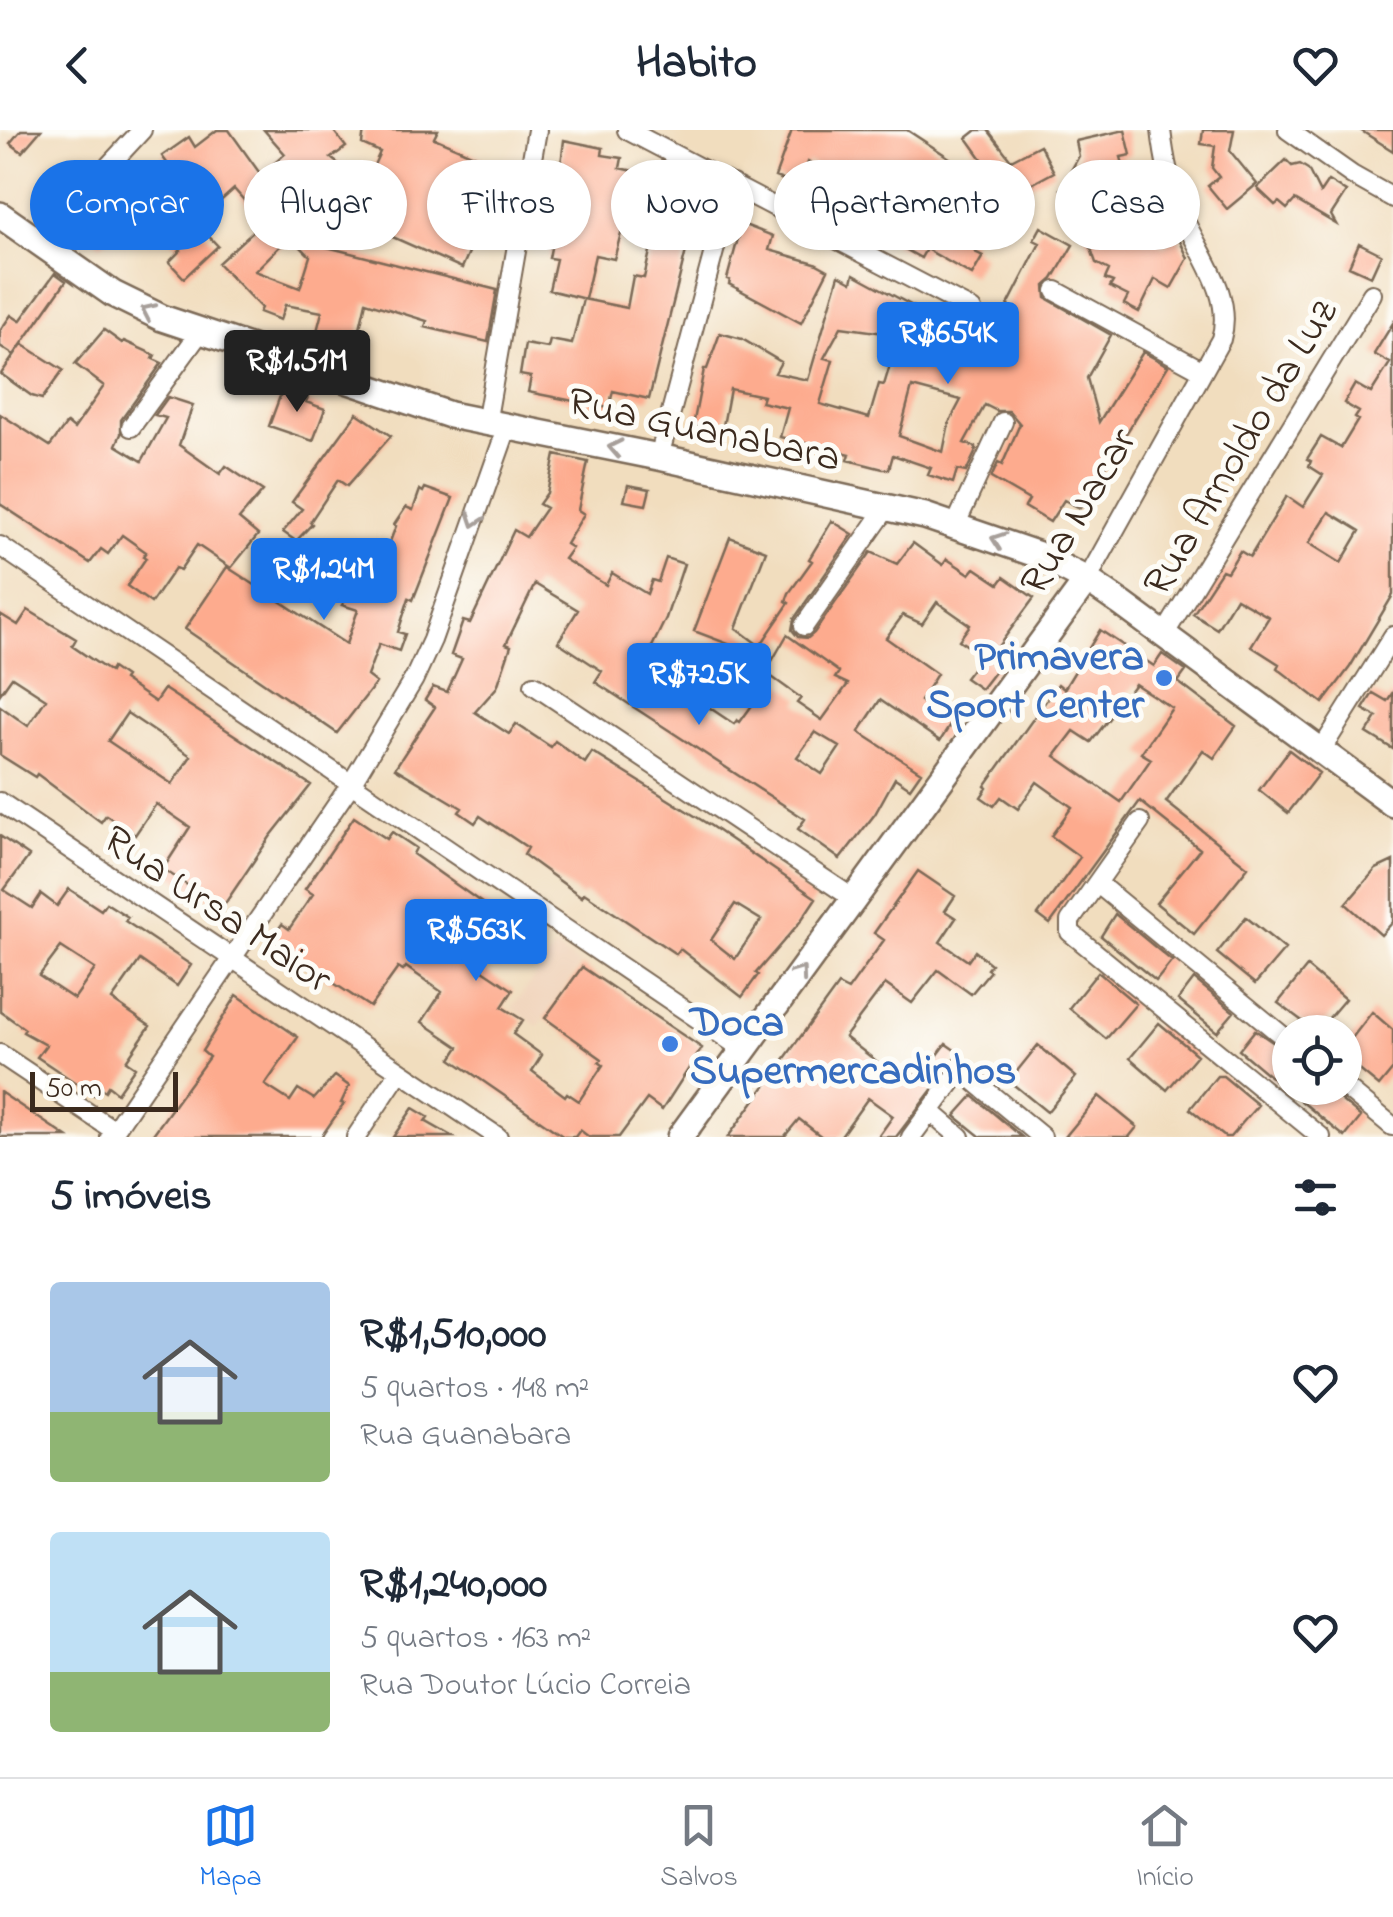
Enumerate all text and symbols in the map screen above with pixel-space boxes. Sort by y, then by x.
text: Habito [636,32,757,98]
icon: back [50,38,105,93]
icon: heart [1288,38,1343,93]
chip: Comprar [30,160,224,250]
chip: Alugar [244,160,407,250]
chip: Filtros [427,160,591,250]
chip: Novo [611,160,754,250]
chip: Apartamento [774,160,1035,250]
chip: Casa [1055,160,1200,250]
street label: Rua Arnoldo da Luz [1129,288,1355,609]
pin: R$654K [867,302,1029,387]
one-way arrow [141,303,159,323]
text: R$654K [899,311,997,358]
pin: R$1.51M [205,330,389,415]
text: R$1.51M [246,339,348,386]
street label: Rua Guanabara [562,373,846,490]
street label: Rua Nacar [1006,416,1154,608]
one-way arrow [606,439,623,460]
one-way arrow [466,510,486,527]
one-way arrow [991,531,1008,552]
pin: R$1.24M [232,538,416,623]
text: R$1.24M [273,547,375,594]
place label: Primavera Sport Center [926,628,1145,737]
pin: R$725K [618,643,780,728]
text: R$725K [649,652,749,699]
marker: Primavera Sport Center [1153,667,1175,689]
street label: Rua Ursa Maior [90,811,344,1011]
pin: R$563K [395,899,557,984]
text: R$563K [427,908,525,955]
one-way arrow [787,966,806,985]
place label: Doca Supermercadinhos [688,994,1016,1103]
map controls [1272,1015,1362,1105]
button: locate [1272,1015,1362,1105]
marker: Doca Supermercadinhos [659,1033,681,1055]
scale bar [30,1067,178,1111]
text: 50 m [45,1069,102,1110]
text: 5 imóveis [50,1167,212,1228]
icon: filters [1288,1170,1343,1225]
text: R$1,510,000 [360,1305,546,1366]
icon: home [130,1322,250,1442]
icon: heart [1288,1355,1343,1410]
text: 5 quartos · 148 m² [360,1366,589,1413]
text: Rua Guanabara [360,1413,571,1460]
text: R$1,240,000 [360,1555,547,1616]
icon: home [130,1572,250,1692]
icon: heart [1288,1605,1343,1660]
text: 5 quartos · 163 m² [360,1616,591,1663]
text: Rua Doutor Lúcio Correia [360,1663,691,1710]
tab: Mapa [199,1798,262,1899]
tab: Salvos [660,1798,738,1899]
tab: Início [1136,1798,1194,1899]

